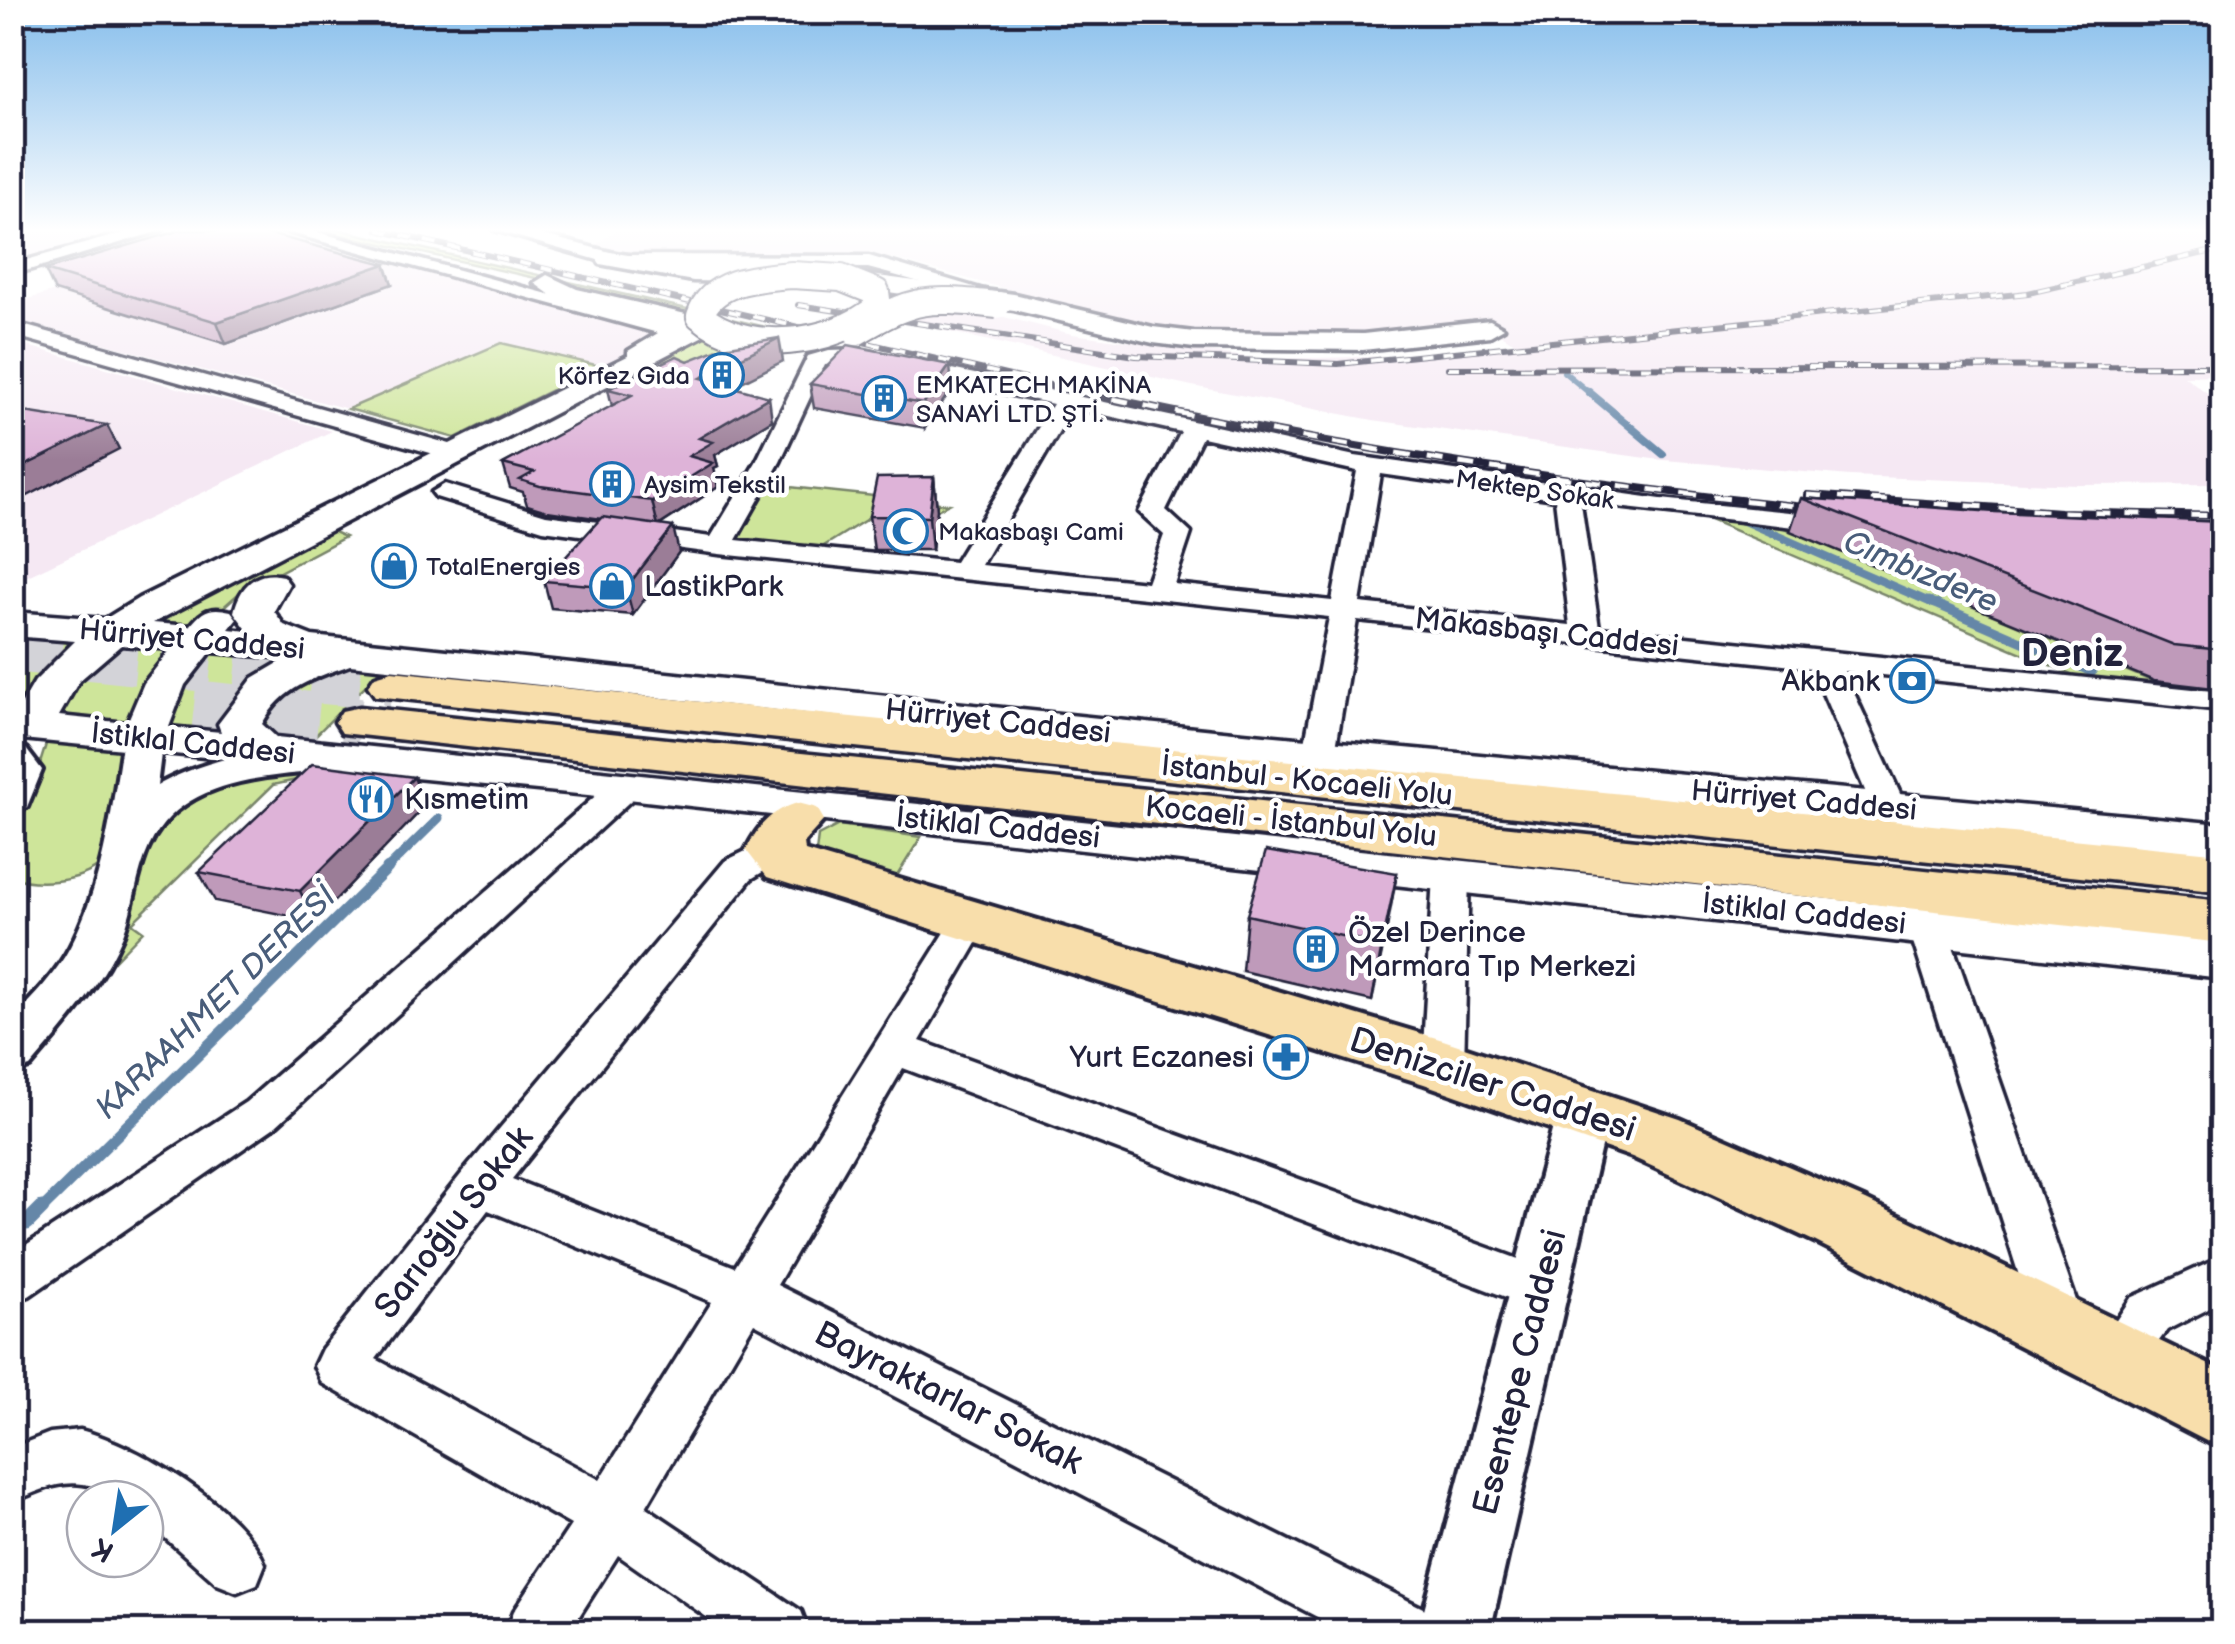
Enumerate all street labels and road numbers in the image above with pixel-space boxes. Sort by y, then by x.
street label: Mektep Sokak [1454,464,1617,517]
street label: Makasbaşı Caddesi [1413,601,1681,665]
street label: Hürriyet Caddesi [77,612,306,668]
street label: Hürriyet Caddesi [883,692,1112,752]
street label: İstiklal Caddesi [89,715,297,773]
street label: İstanbul - Kocaeli Yolu [1159,748,1454,814]
street label: Hürriyet Caddesi [1689,773,1918,829]
street label: Kocaeli - İstanbul Yolu [1143,789,1438,855]
street label: İstiklal Caddesi [894,799,1102,857]
street label: İstiklal Caddesi [1700,885,1908,943]
street label: Denizciler Caddesi [1344,1019,1641,1152]
street label: Sarıoğlu Sokak [366,1117,543,1328]
street label: Esentepe Caddesi [1464,1225,1577,1520]
street label: Bayraktarlar Sokak [807,1312,1090,1485]

